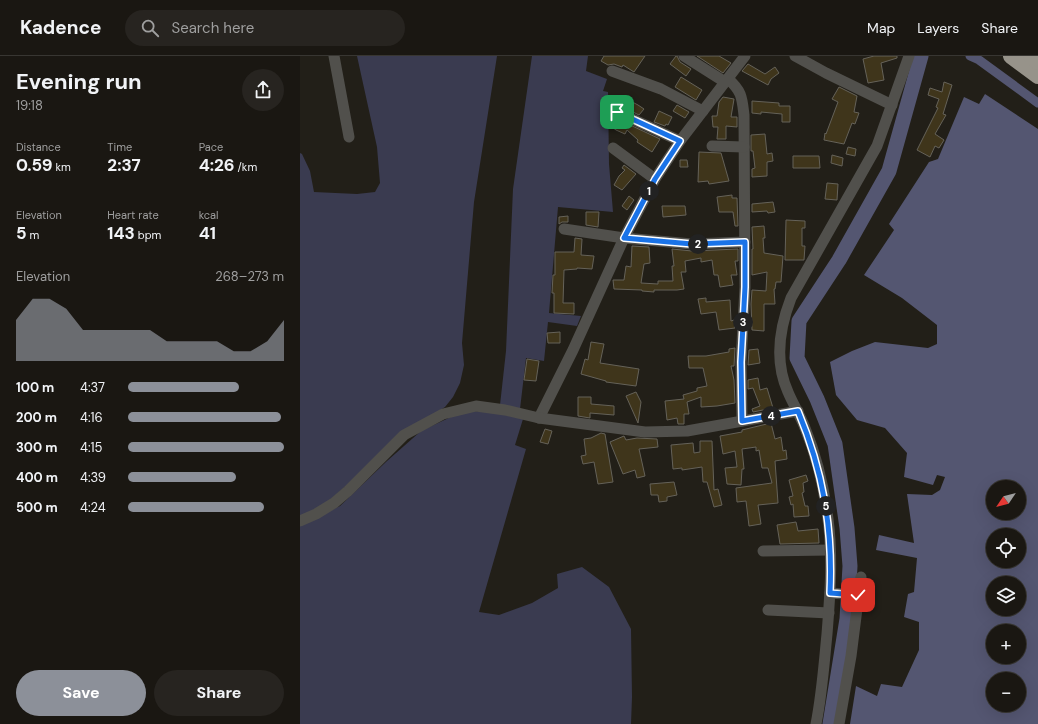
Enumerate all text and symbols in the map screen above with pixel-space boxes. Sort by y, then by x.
search box [125,10,405,46]
text: Kadence [20,15,101,40]
icon: search [139,17,161,39]
text: Search here [171,18,254,38]
text: Map [867,19,895,37]
text: Layers [917,19,959,37]
text: Share [981,19,1018,37]
text: Evening run [16,67,142,96]
button: share [242,69,284,111]
pin [600,95,634,129]
text: 19:18 [16,97,43,114]
icon: arrive [606,101,628,123]
text: Distance [16,140,61,154]
text: Time [107,140,132,154]
text: Pace [199,140,223,154]
text: 0.59 [16,154,53,176]
text: 2:37 [107,154,141,176]
text: 4:26 [199,154,235,176]
text: km [53,160,71,174]
text: /km [235,160,257,174]
pin: 1 [639,181,659,201]
text: 1 [647,184,651,198]
text: Elevation [16,208,62,222]
text: Heart rate [107,208,159,222]
text: kcal [199,208,219,222]
text: 5 [16,222,27,244]
text: 143 [107,222,135,244]
text: 41 [199,222,216,244]
text: m [27,228,39,242]
text: bpm [135,228,161,242]
pin: 2 [688,234,708,254]
text: 2 [695,237,701,251]
text: Elevation [16,268,70,285]
text: 268–273 m [215,268,284,285]
pin: 3 [733,312,753,332]
text: 3 [740,315,746,329]
text: 100 m [16,379,54,396]
text: 4:37 [80,379,105,396]
pin: 4 [761,406,781,426]
text: 200 m [16,409,57,426]
text: 4:16 [80,409,103,426]
text: 4 [767,409,775,423]
text: 300 m [16,439,57,456]
text: 4:15 [80,439,103,456]
text: 400 m [16,469,58,486]
text: 4:39 [80,469,106,486]
north arrow [986,480,1026,520]
map controls [986,480,1026,712]
pin: 5 [816,496,836,516]
text: 500 m [16,499,58,516]
text: 4:24 [80,499,106,516]
text: 5 [823,499,829,513]
button: locate [986,528,1026,568]
button: layers [986,576,1026,616]
pin [841,578,875,612]
icon: check [847,584,869,606]
button: + [986,624,1026,664]
button: Save [16,670,146,716]
button: Share [154,670,284,716]
button: − [986,672,1026,712]

